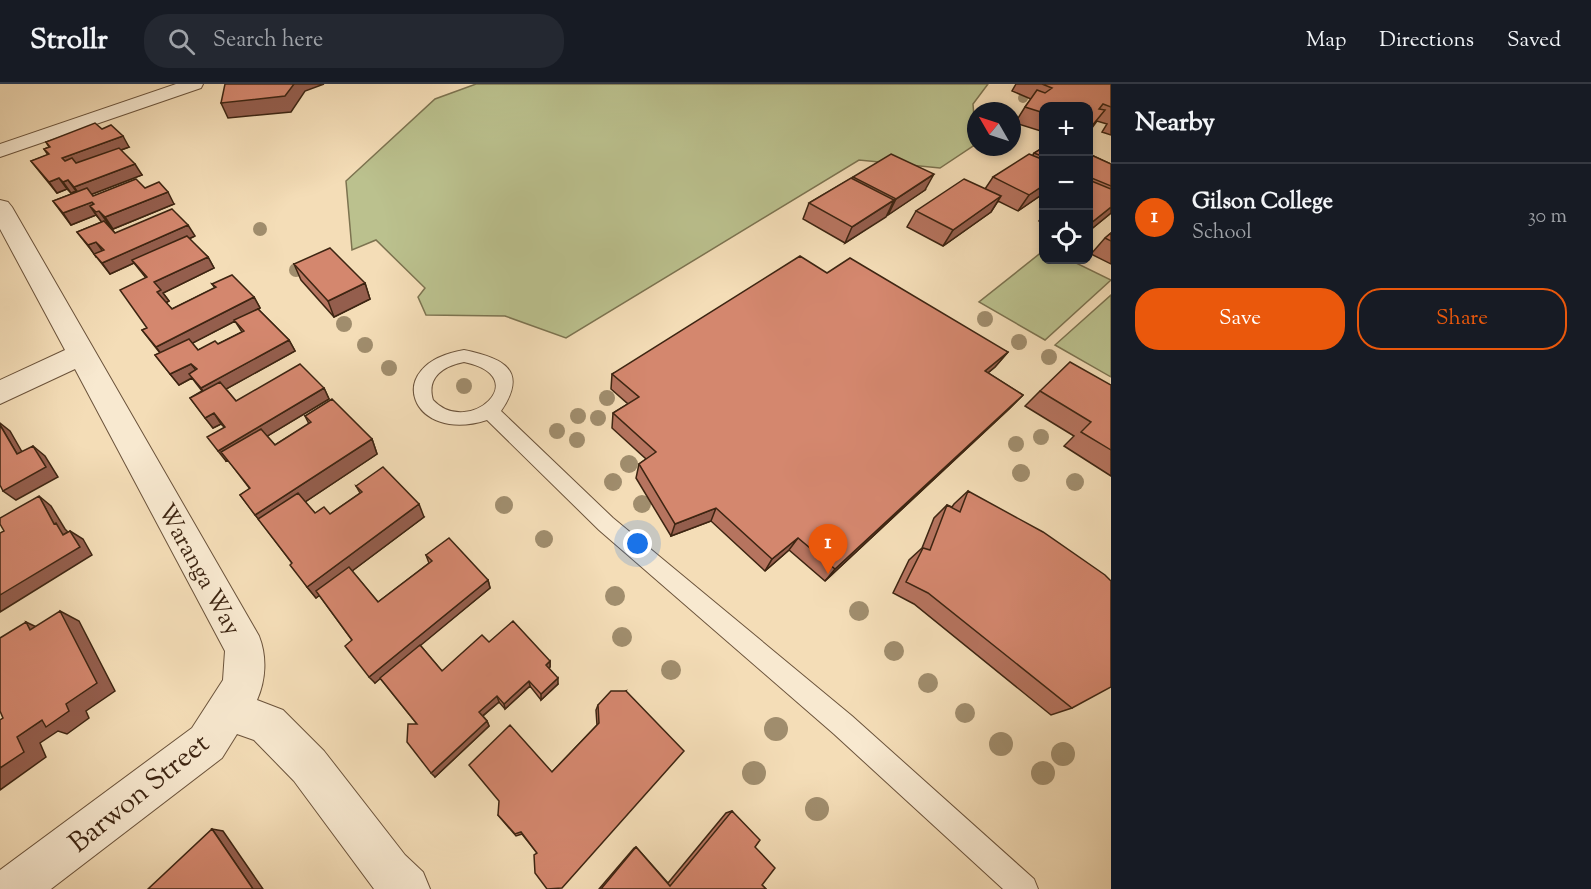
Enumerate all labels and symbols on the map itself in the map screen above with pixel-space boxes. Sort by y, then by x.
north arrow [967,102,1021,156]
street label: Waranga Way [148,498,248,642]
pin: 1 [808,524,848,574]
your location [623,529,652,558]
street label: Barwon Street [61,725,219,864]

